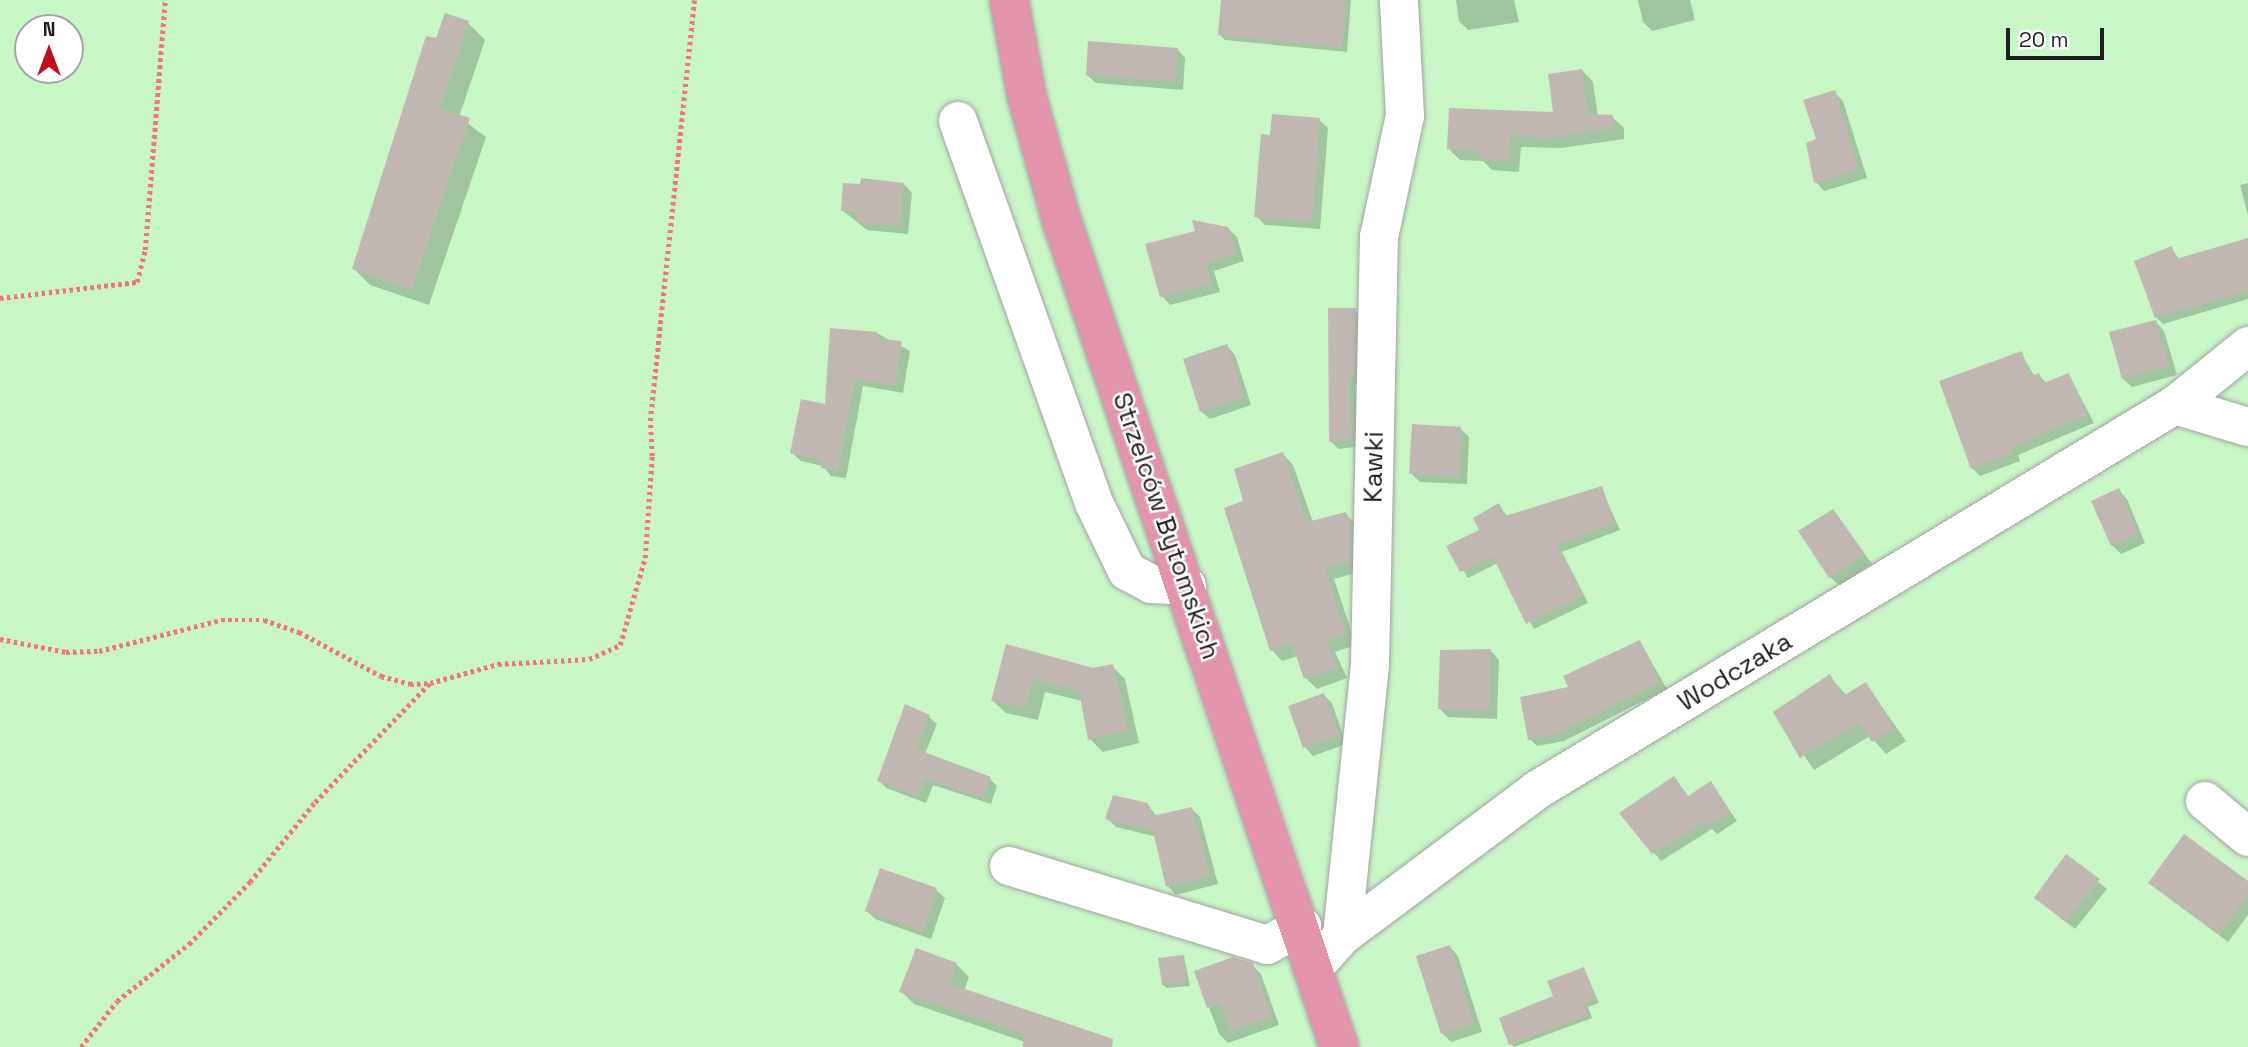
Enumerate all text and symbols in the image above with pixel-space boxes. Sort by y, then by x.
north arrow [14,14,84,84]
scale bar [2010,14,2108,58]
text: N [43,17,55,42]
text: 20 m [2019,26,2069,53]
street label: Strzelców Bytomskich [1106,389,1226,663]
street label: Kawki [1358,431,1390,503]
street label: Wodczaka [1672,626,1798,718]

